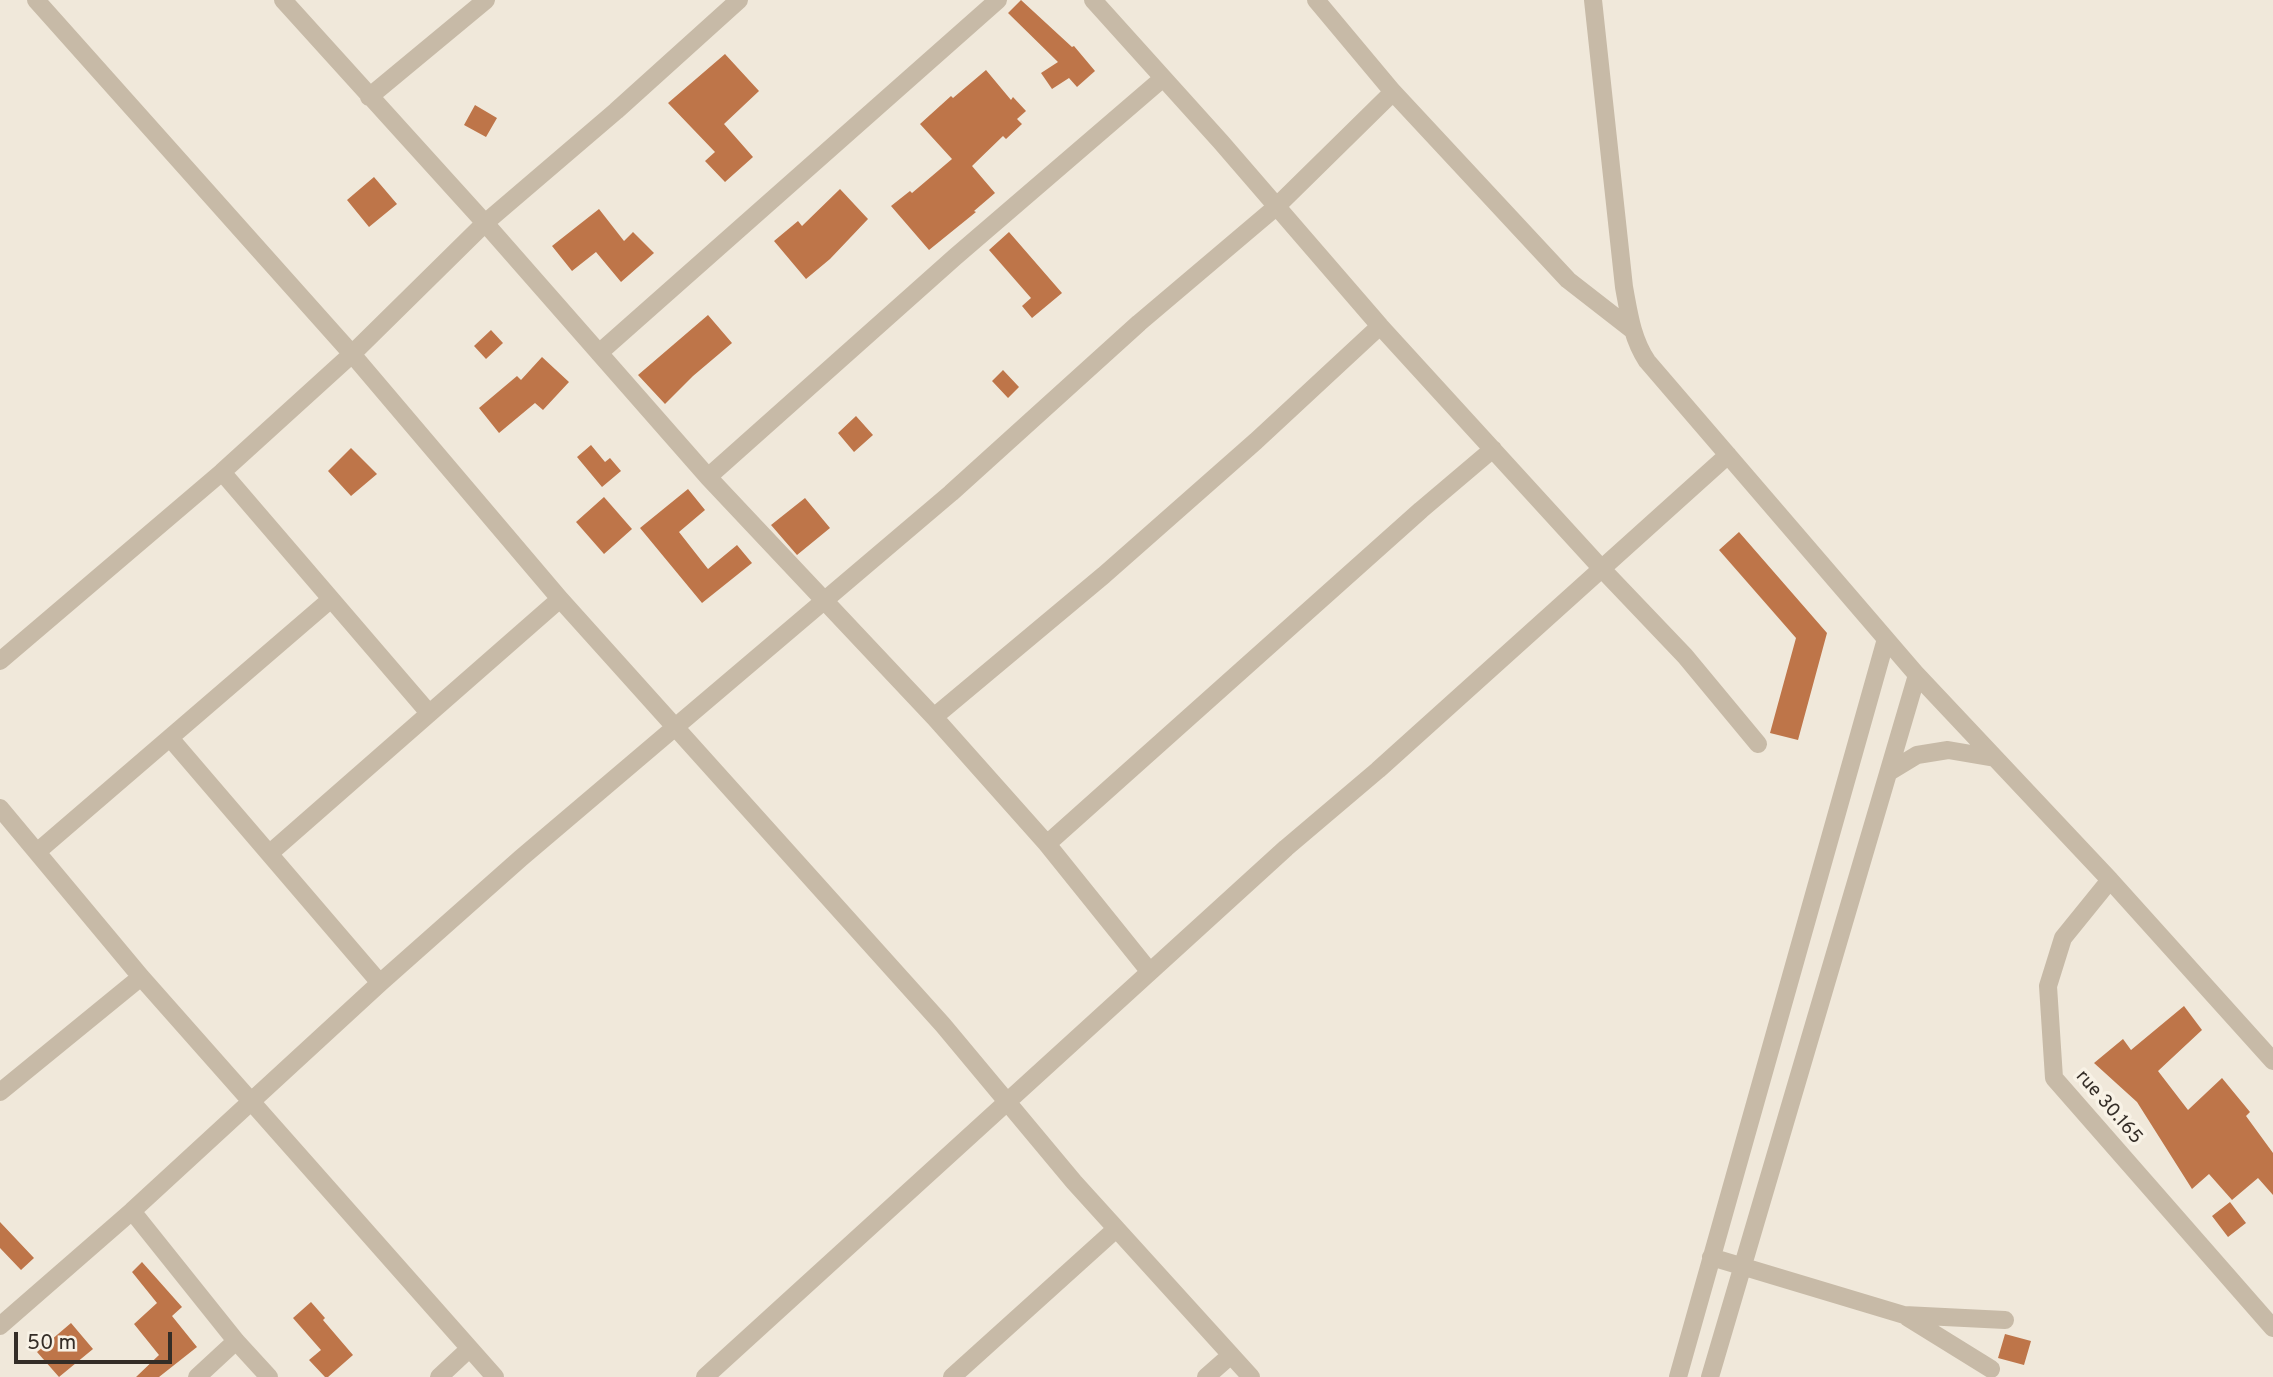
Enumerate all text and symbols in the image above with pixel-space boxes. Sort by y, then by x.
street label: rue 30.165 [2070,1066,2146,1150]
scale bar [18,1318,175,1362]
text: 50 m [27,1330,76,1357]

